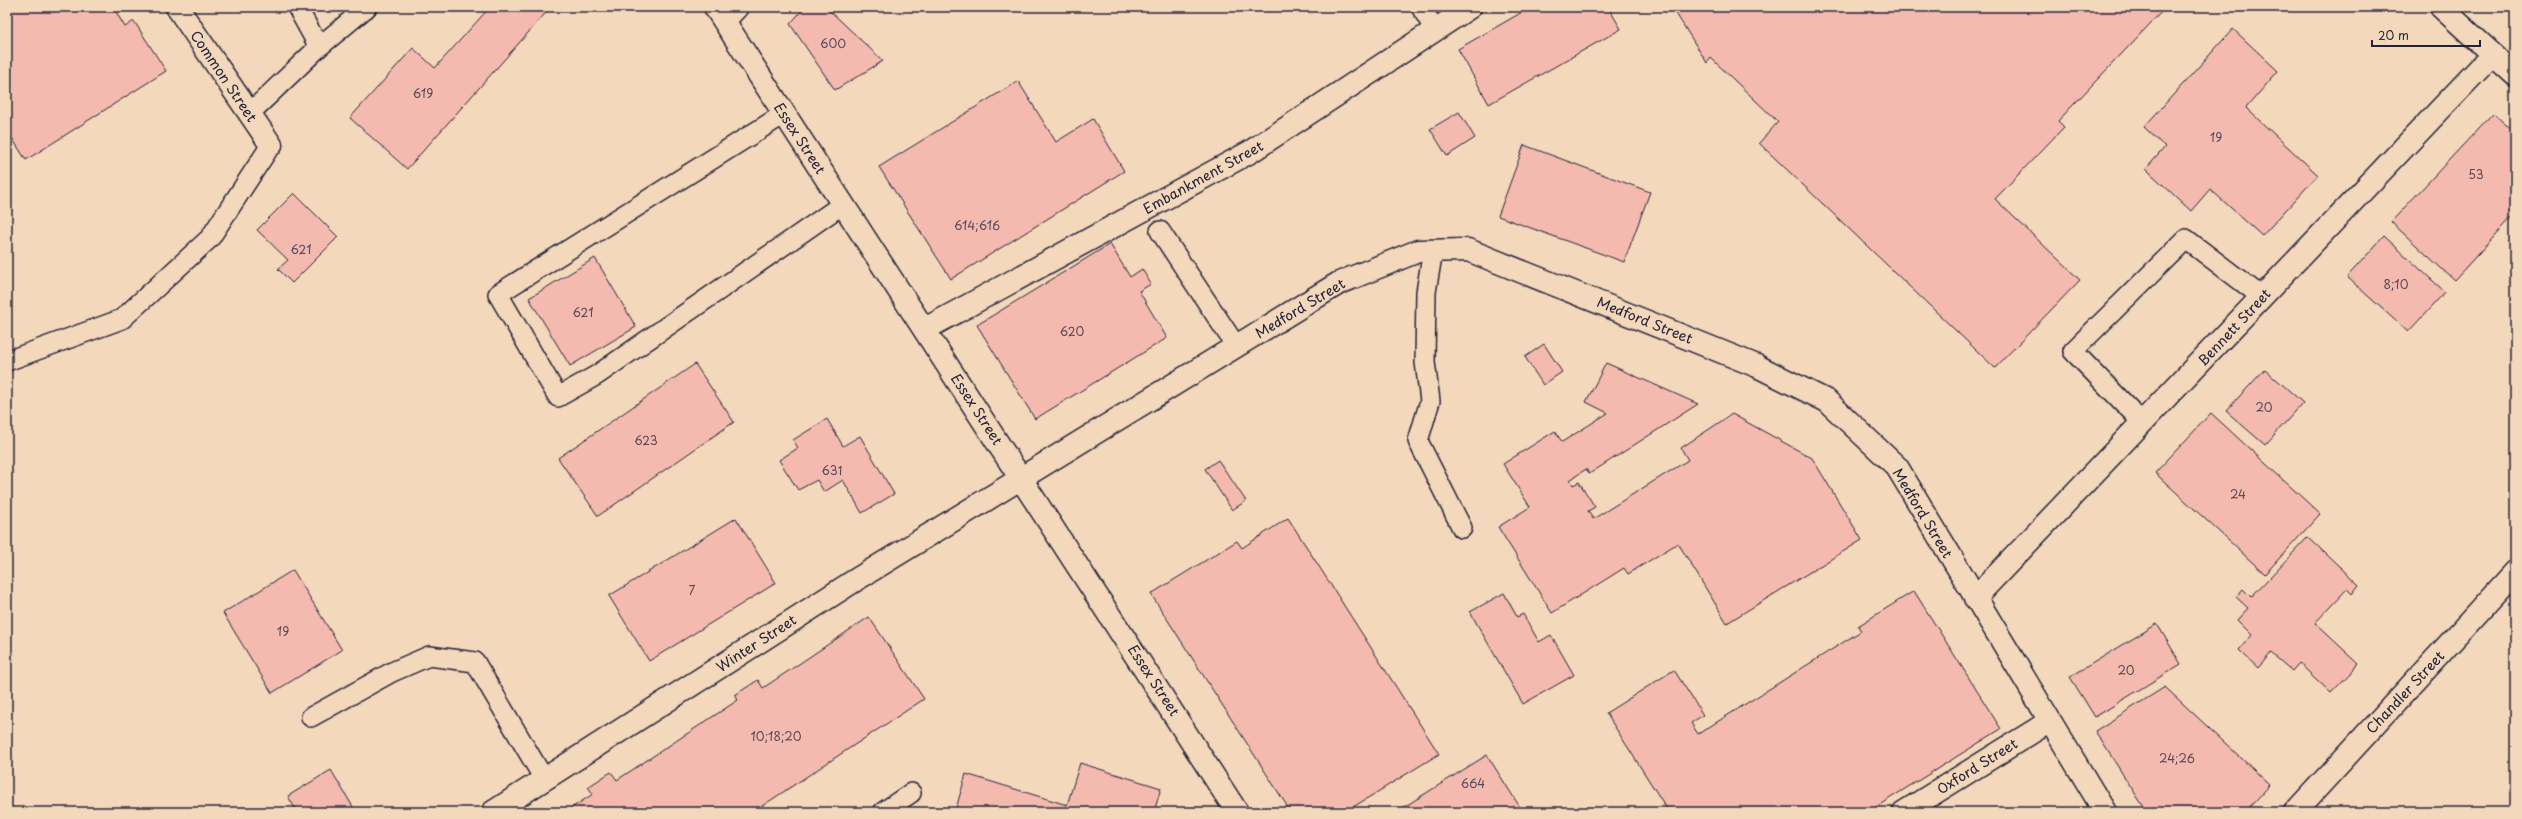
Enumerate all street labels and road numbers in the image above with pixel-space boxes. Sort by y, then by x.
street label: Common Street [186,26,263,126]
street label: Essex Street [769,98,831,178]
street label: Embankment Street [1139,135,1267,219]
street label: Medford Street [1251,273,1349,343]
street label: Bennett Street [2193,283,2276,370]
street label: Medford Street [1594,291,1696,349]
street label: Essex Street [946,369,1008,449]
street label: Medford Street [1888,464,1958,562]
street label: Winter Street [712,609,801,677]
street label: Essex Street [1123,640,1185,720]
street label: Chandler Street [2361,646,2449,738]
street label: Oxford Street [1933,733,2022,799]

